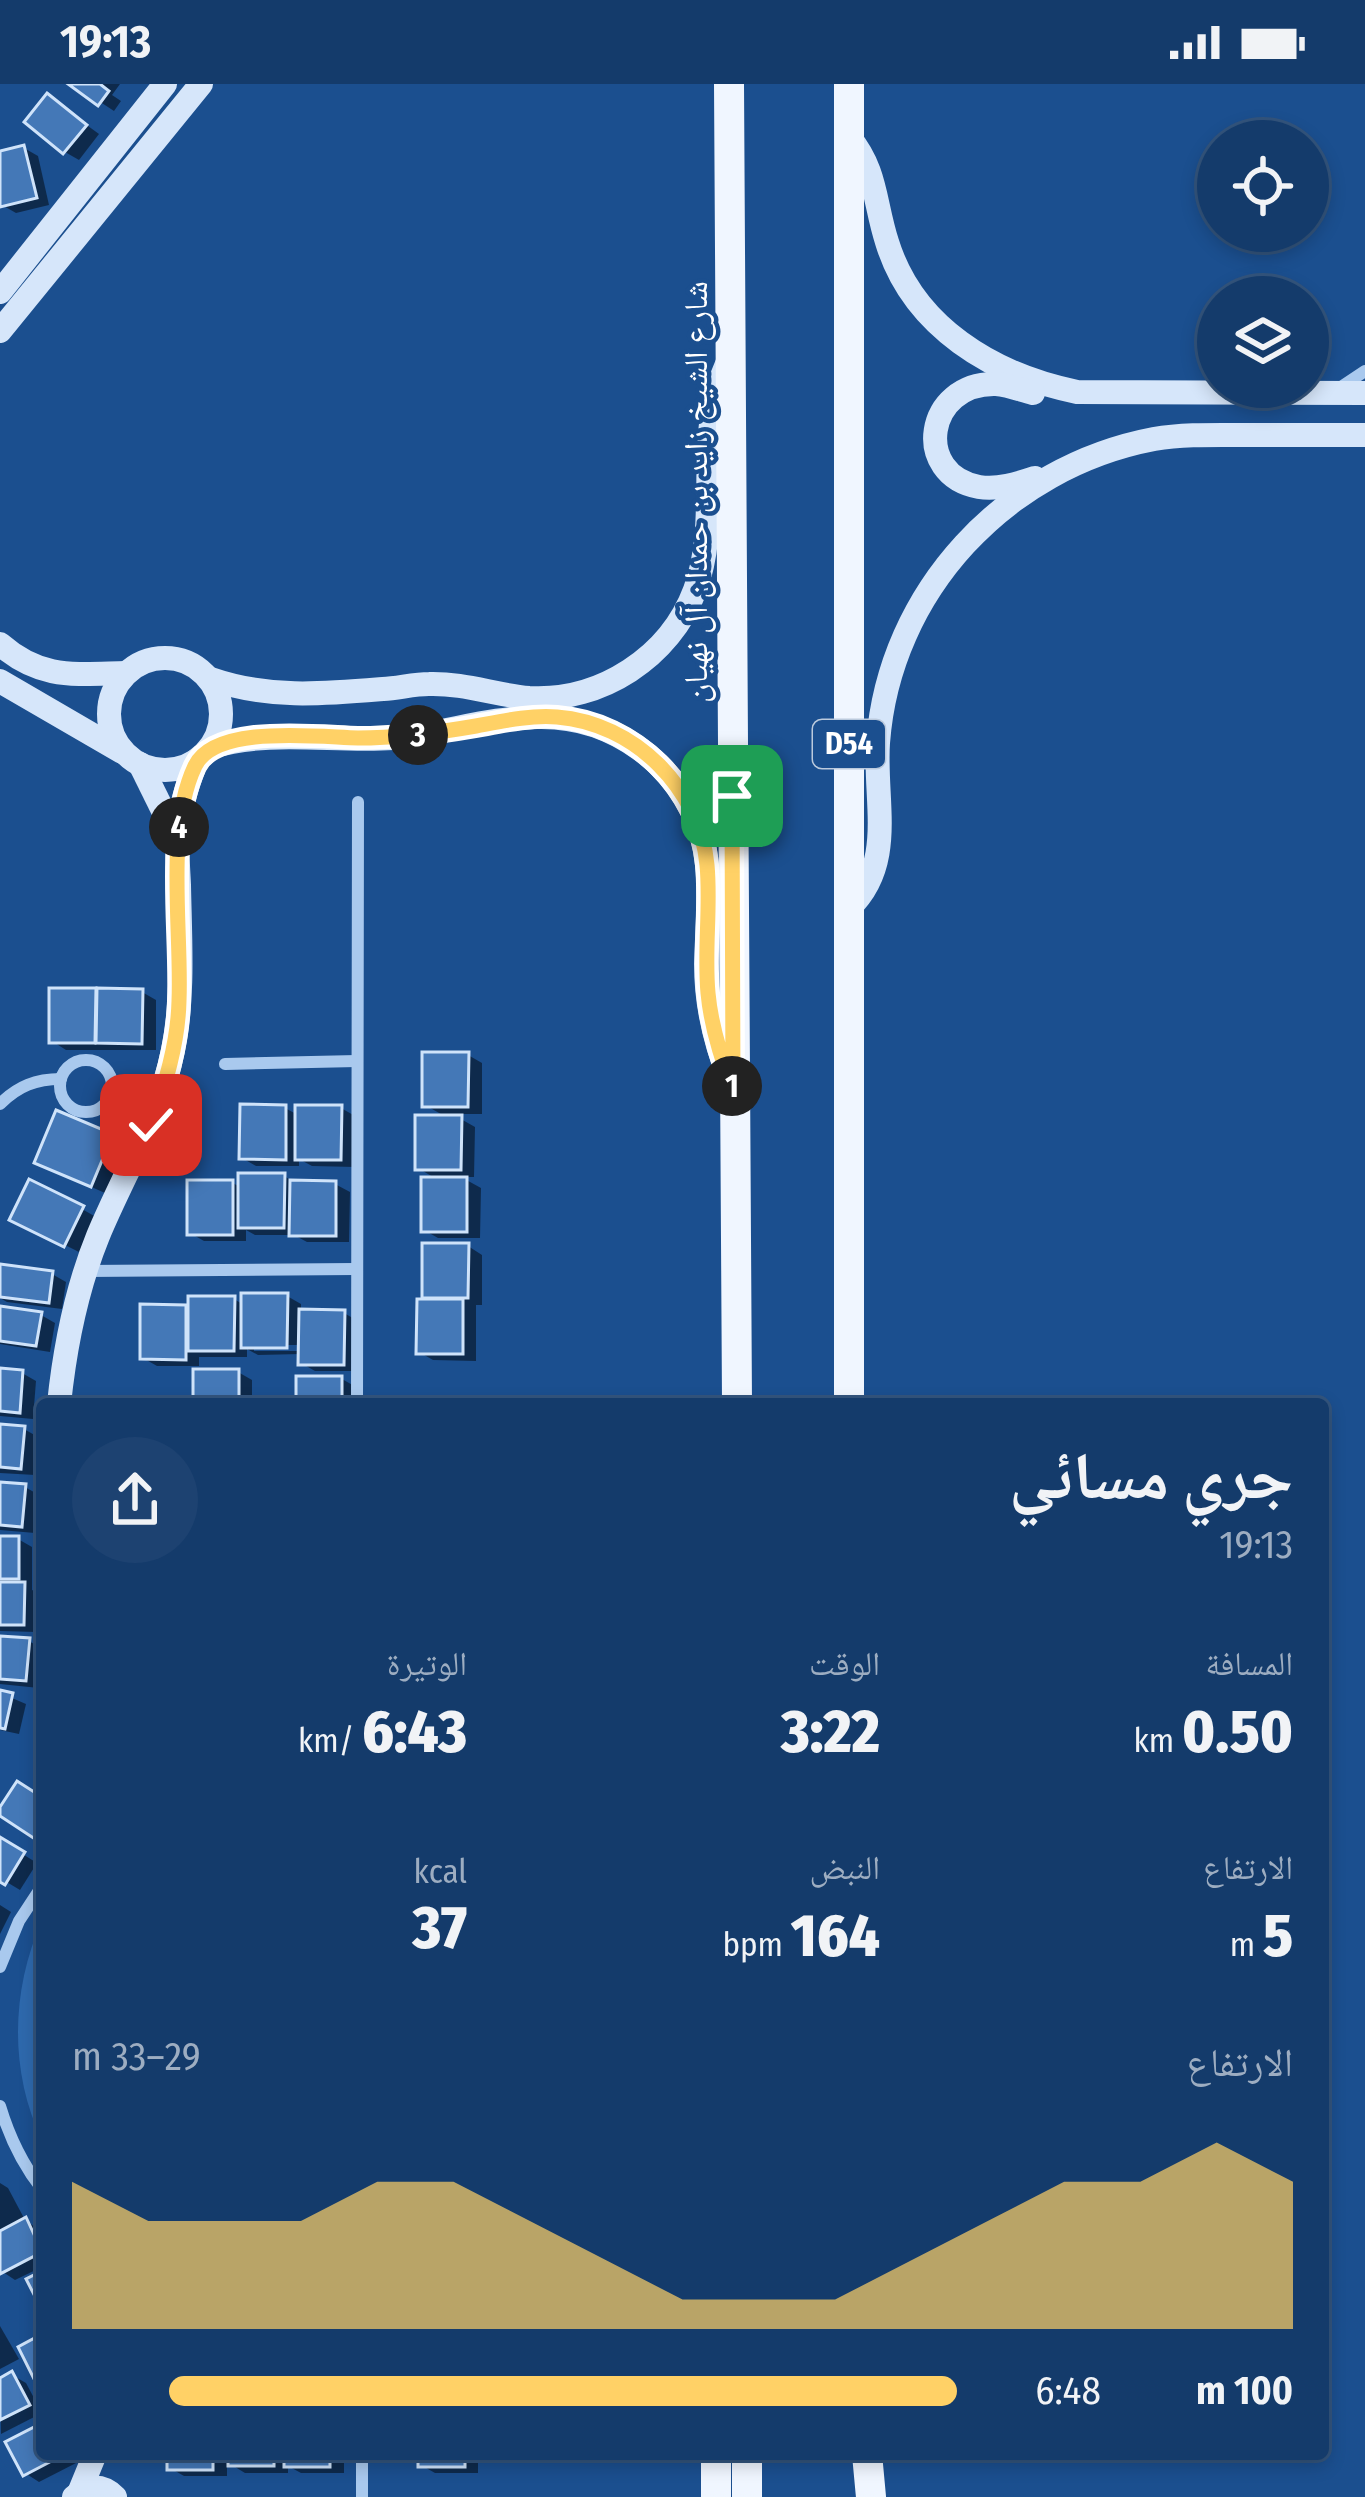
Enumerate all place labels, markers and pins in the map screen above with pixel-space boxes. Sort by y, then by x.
pin: 3 [388,705,448,765]
pin [681,745,783,847]
pin: 4 [149,797,209,857]
pin: 1 [702,1056,762,1116]
pin [100,1074,202,1176]

